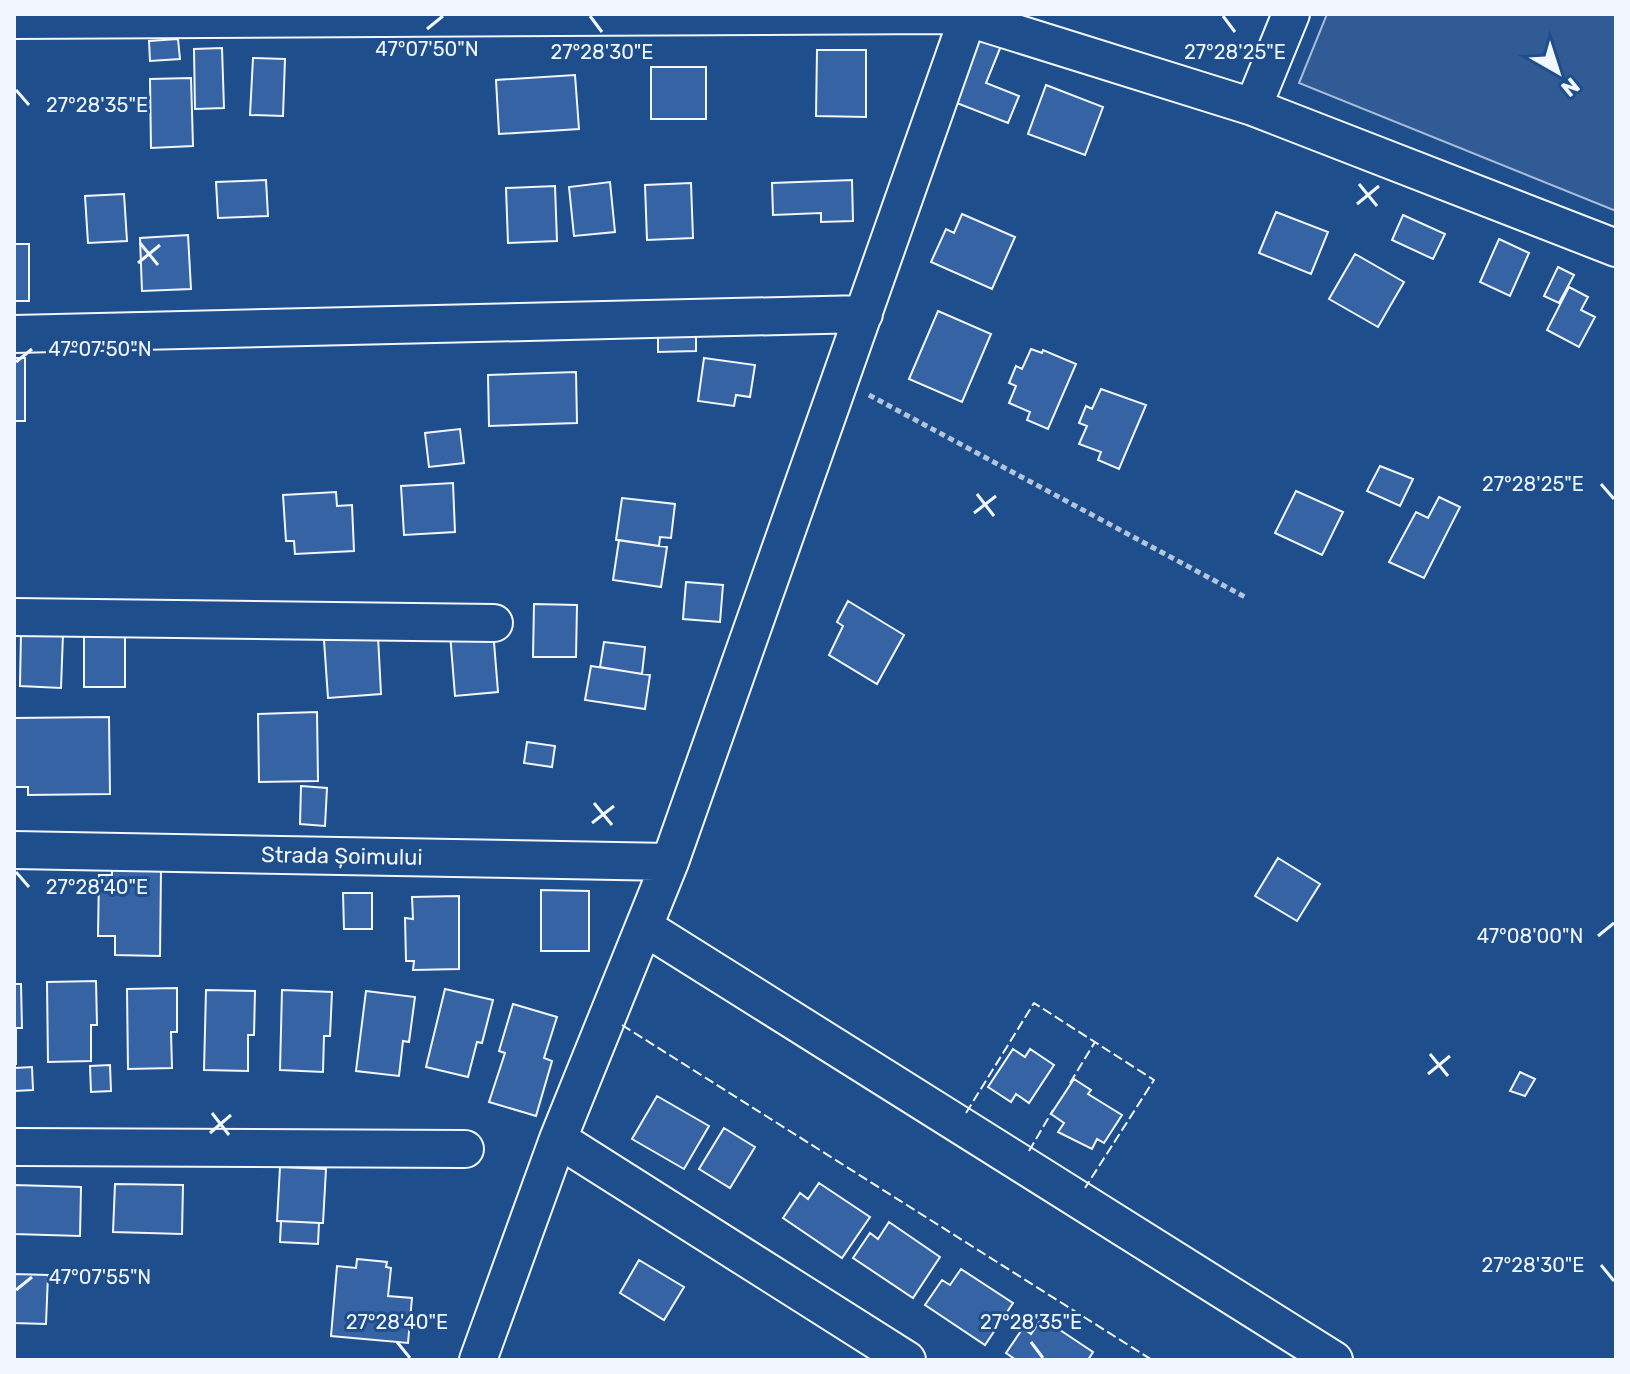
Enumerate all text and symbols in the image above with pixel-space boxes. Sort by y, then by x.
north arrow [1518,32,1598,112]
text: 47°07'50"N [375,37,479,61]
text: 27°28'30"E [551,40,653,64]
text: 27°28'25"E [1184,40,1286,64]
text: N [1556,72,1585,103]
text: 27°28'35"E [46,93,148,117]
text: 47°07'50"N [48,337,152,361]
text: 27°28'25"E [1482,472,1584,496]
street label: Strada Șoimului [261,841,423,871]
text: 27°28'40"E [46,875,148,899]
text: 47°08'00"N [1477,924,1583,948]
text: 27°28'30"E [1482,1253,1584,1277]
text: 47°07'55"N [49,1265,151,1289]
text: 27°28'40"E [346,1310,448,1334]
text: 27°28'35"E [980,1310,1082,1334]

